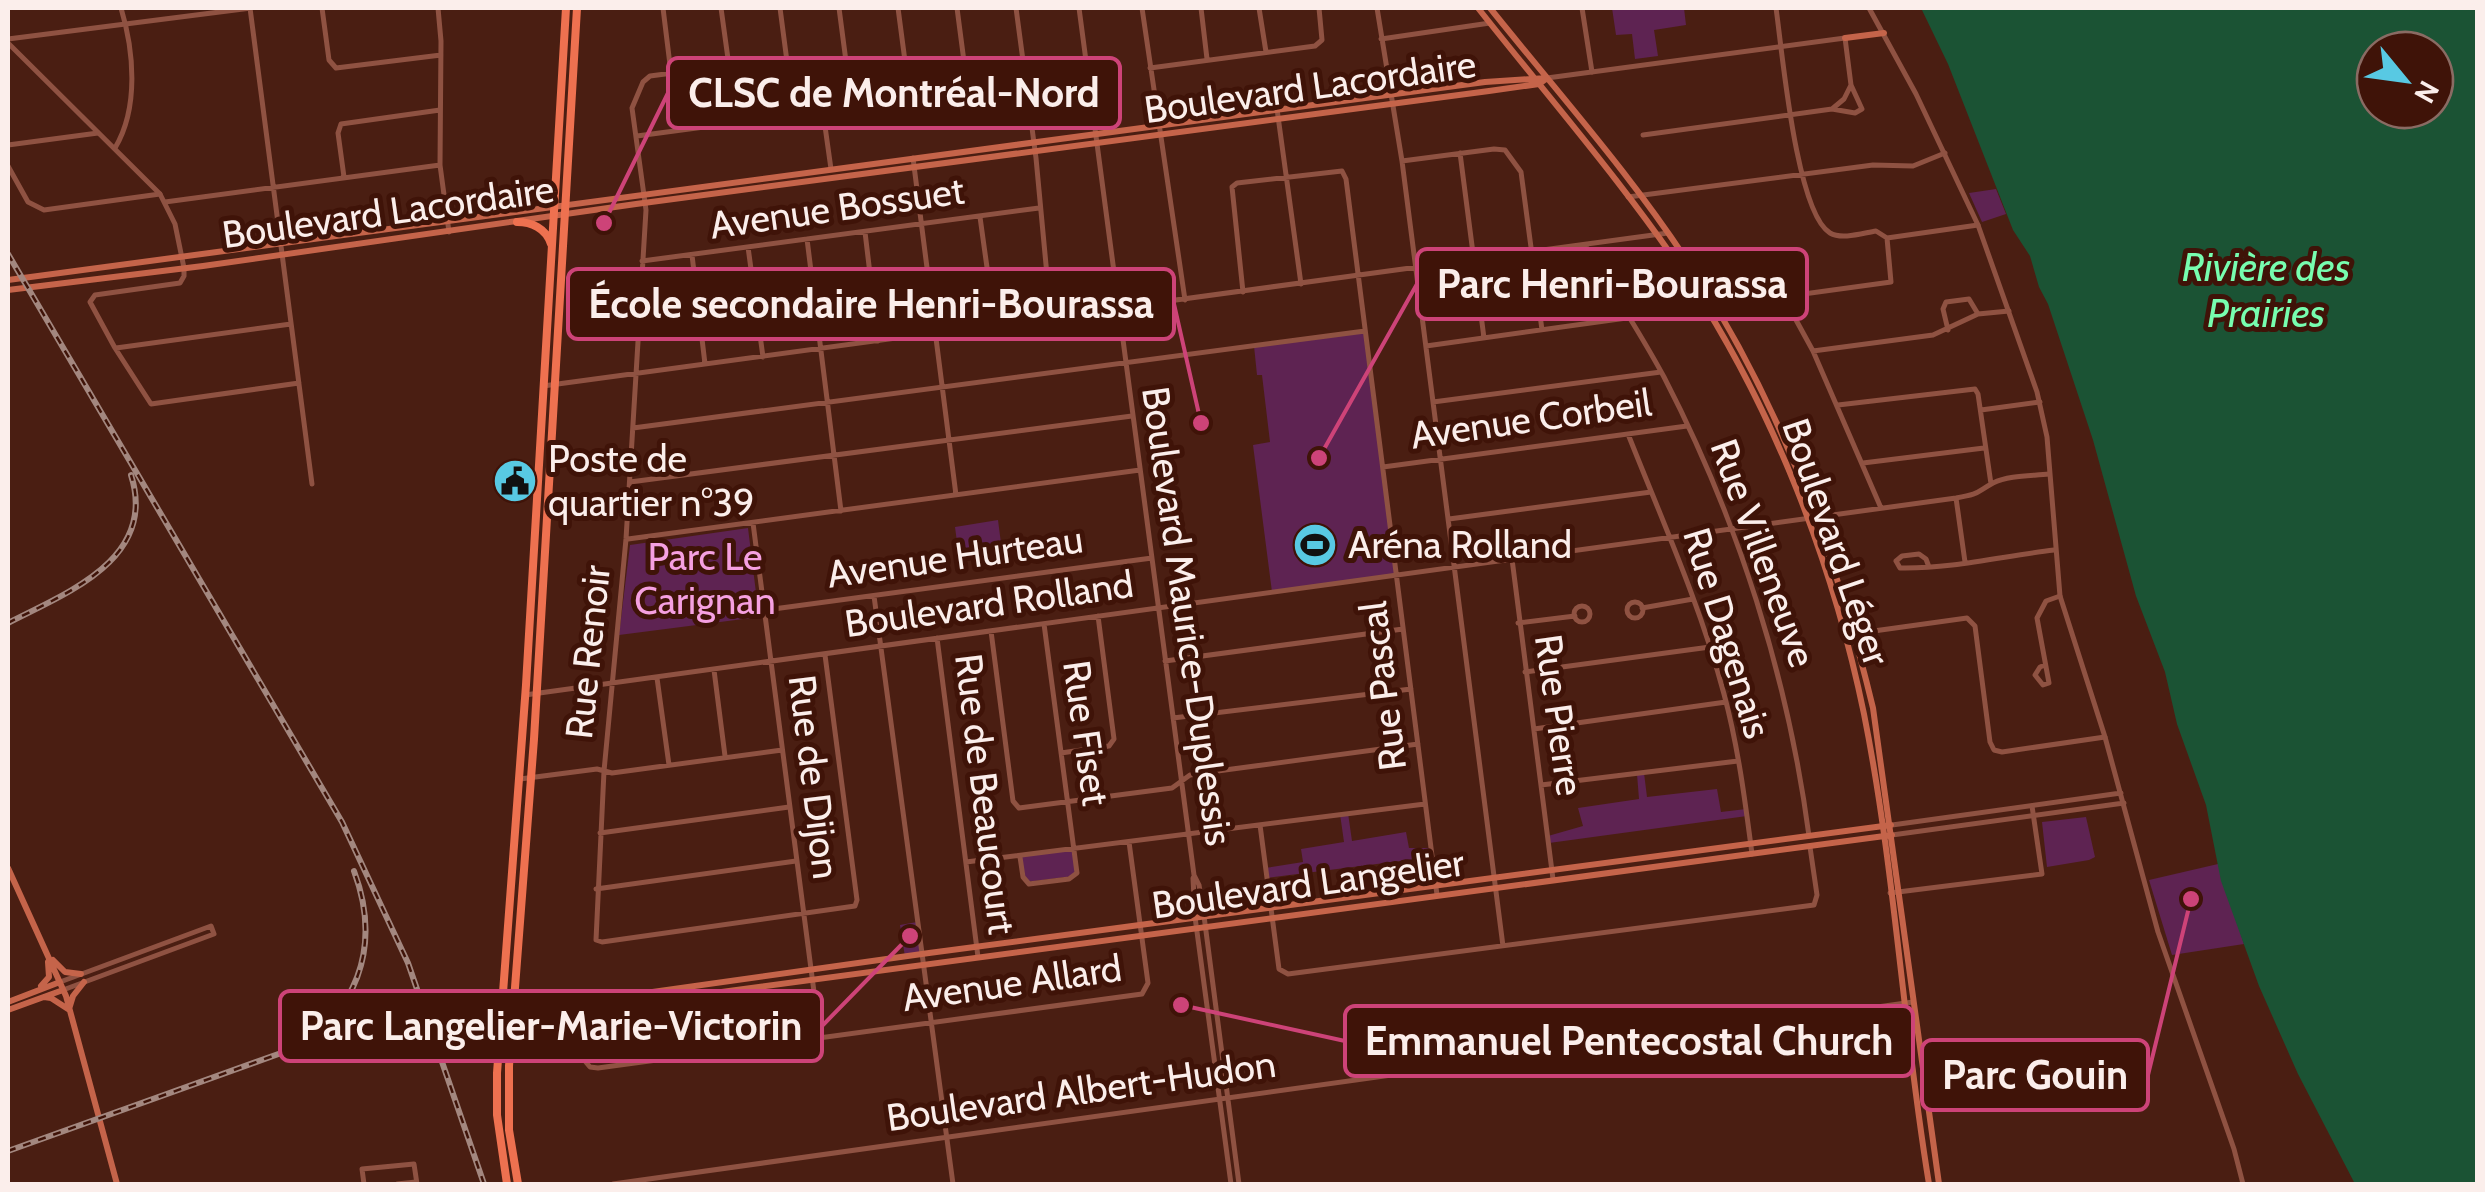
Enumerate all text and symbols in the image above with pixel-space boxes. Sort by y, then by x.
north arrow [2355,30,2455,130]
street label: Boulevard Lacordaire [1141,40,1479,133]
callout: CLSC de Montréal-Nord [668,58,1120,128]
text: CLSC de Montréal-Nord [688,68,1100,117]
text: N [2407,75,2447,109]
street label: Boulevard Lacordaire [219,165,557,258]
street label: Avenue Bossuet [707,166,967,249]
water label: Rivière des Prairies [2182,242,2350,337]
callout: Parc Henri-Bourassa [1417,249,1807,319]
text: Parc Henri-Bourassa [1437,259,1787,308]
callout: École secondaire Henri-Bourassa [568,269,1174,339]
text: École secondaire Henri-Bourassa [588,279,1154,328]
street label: Avenue Corbeil [1408,378,1654,459]
street label: Boulevard Maurice-Duplessis [1132,384,1243,848]
street label: Boulevard Léger [1772,412,1901,671]
street label: Rue Villeneuve [1701,433,1826,673]
place label: Poste de quartier n°39 [548,435,755,526]
public building icon: Poste de quartier n°39 [492,458,538,504]
street label: Avenue Hurteau [824,515,1086,598]
place label: Aréna Rolland [1348,521,1572,568]
sports icon: Aréna Rolland [1292,522,1338,568]
street label: Rue Dagenais [1673,522,1782,744]
park label: Parc Le Carignan [634,533,776,624]
street label: Boulevard Rolland [842,560,1136,647]
street label: Rue Renoir [555,563,620,741]
street label: Rue Pascal [1349,599,1416,773]
street label: Rue Pierre [1525,631,1594,799]
street label: Rue de Beaucourt [945,651,1026,937]
street label: Rue Fiset [1053,657,1120,809]
street label: Rue de Dijon [779,672,850,882]
street label: Boulevard Langelier [1149,838,1467,929]
street label: Avenue Allard [899,944,1125,1021]
callout: Parc Langelier-Marie-Victorin [280,991,822,1061]
text: Parc Langelier-Marie-Victorin [300,1001,802,1050]
callout: Emmanuel Pentecostal Church [1345,1006,1913,1076]
text: Emmanuel Pentecostal Church [1365,1016,1893,1065]
street label: Boulevard Albert-Hudon [883,1040,1279,1141]
callout: Parc Gouin [1922,1040,2148,1110]
text: Parc Gouin [1942,1050,2128,1099]

